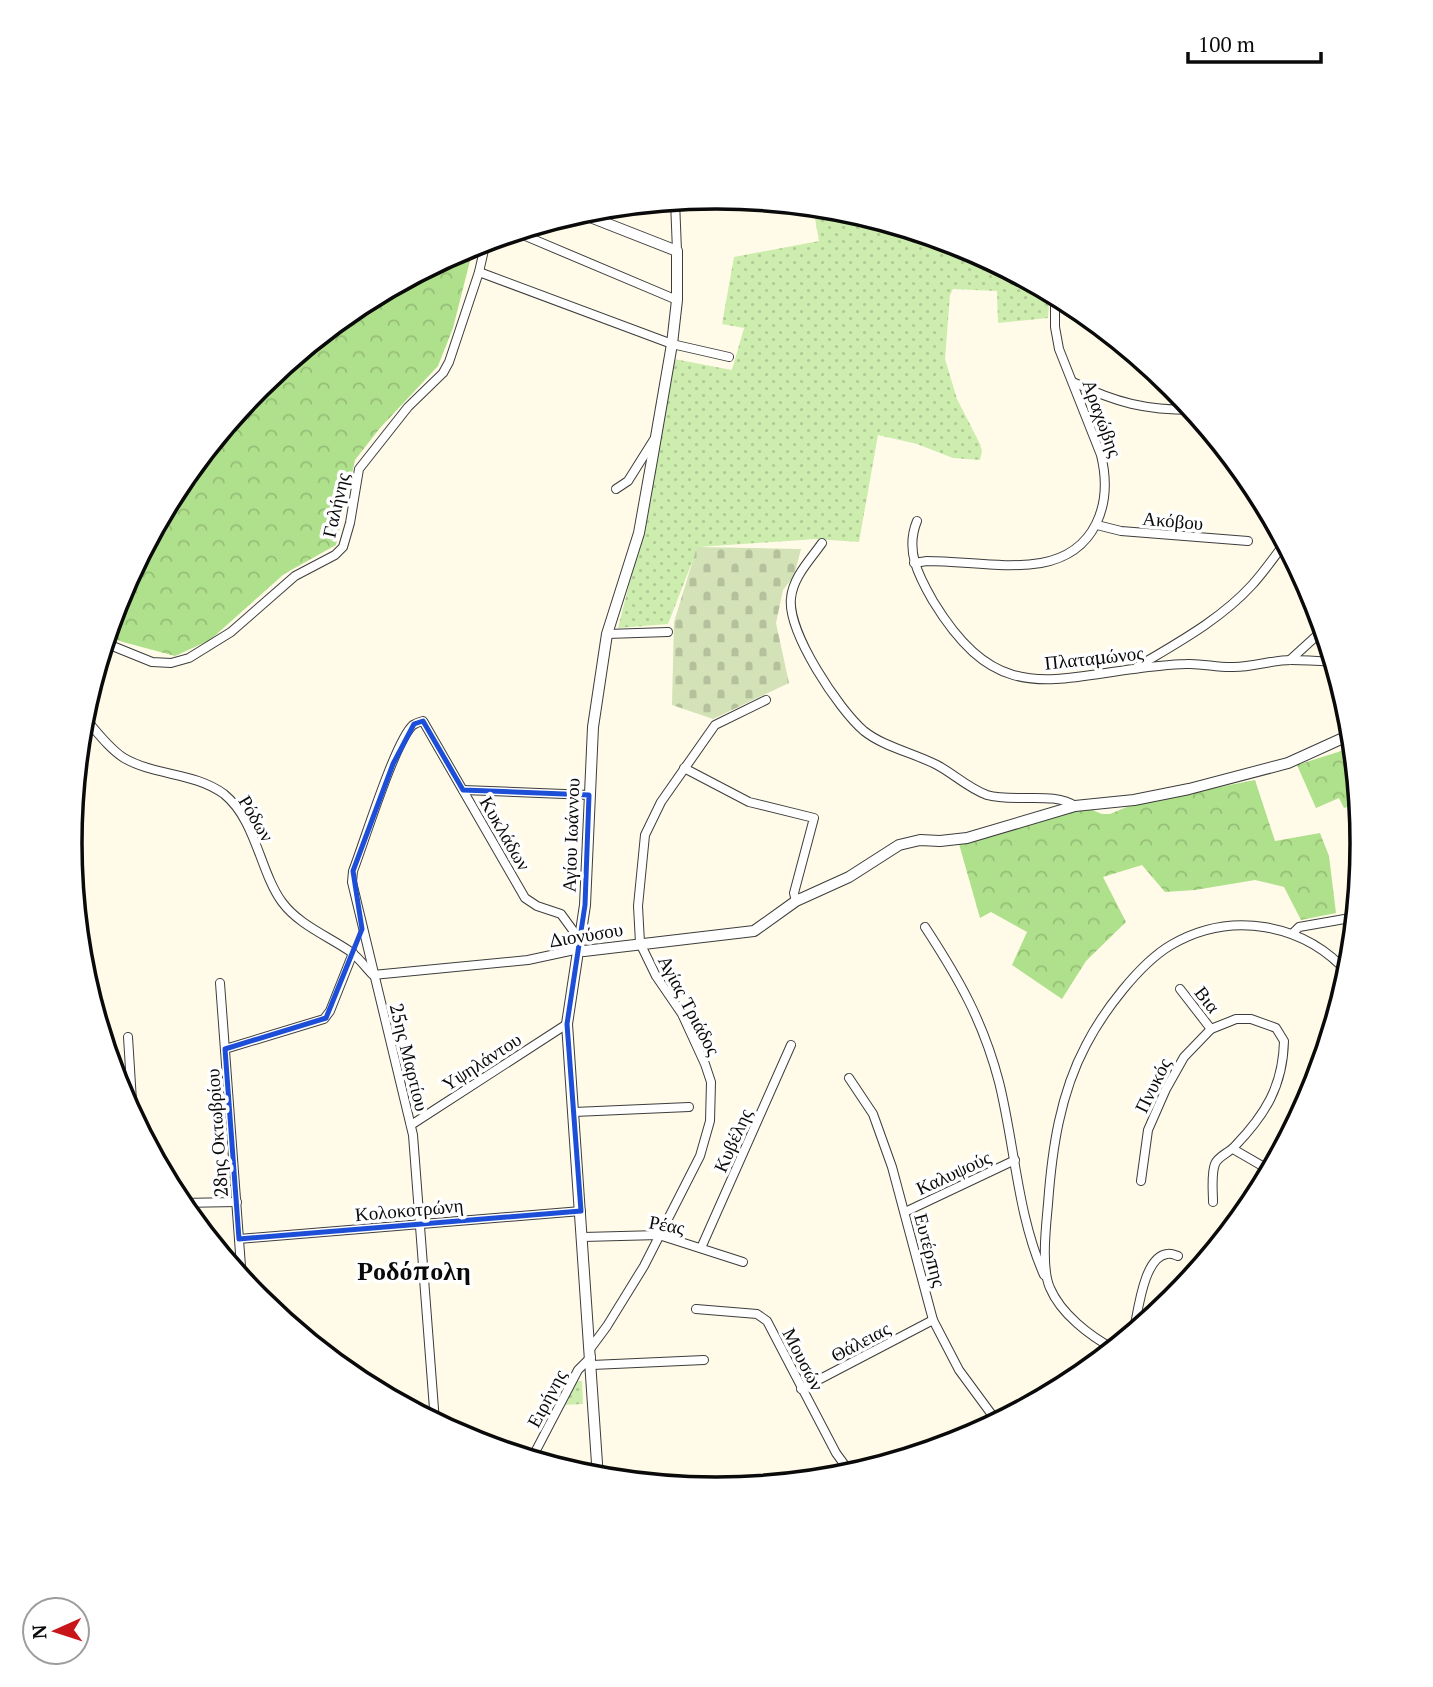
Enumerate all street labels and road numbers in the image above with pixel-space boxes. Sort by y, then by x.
street label: Αραχώβης [1077,376,1129,461]
street label: Γαλήνης [315,470,355,540]
street label: Ακόβου [1142,505,1204,535]
street label: Πλαταμώνος [1043,639,1145,675]
street label: Αγίου Ιωάννου [556,777,584,893]
street label: Ρόδων [233,790,281,846]
street label: Κυκλάδων [475,791,538,875]
street label: Διονύσου [547,916,625,952]
street label: Αγίας Τριάδος [653,951,727,1060]
street label: Βια [1190,980,1226,1018]
street label: 25ης Μαρτίου [385,1000,435,1114]
street label: Υψηλάντου [437,1026,525,1096]
street label: Πνυκός [1128,1053,1176,1117]
street label: 28ης Οκτωβρίου [199,1068,233,1198]
street label: Κυβέλης [707,1104,757,1176]
street label: Καλυψούς [912,1144,995,1200]
street label: Κολοκοτρώνη [354,1192,464,1226]
street label: Ρέας [647,1208,688,1240]
street label: Ευτέρπης [909,1210,953,1290]
street label: Θάλειας [826,1315,894,1367]
street label: Μουσών [778,1323,831,1395]
street label: Ειρήνης [520,1364,572,1431]

